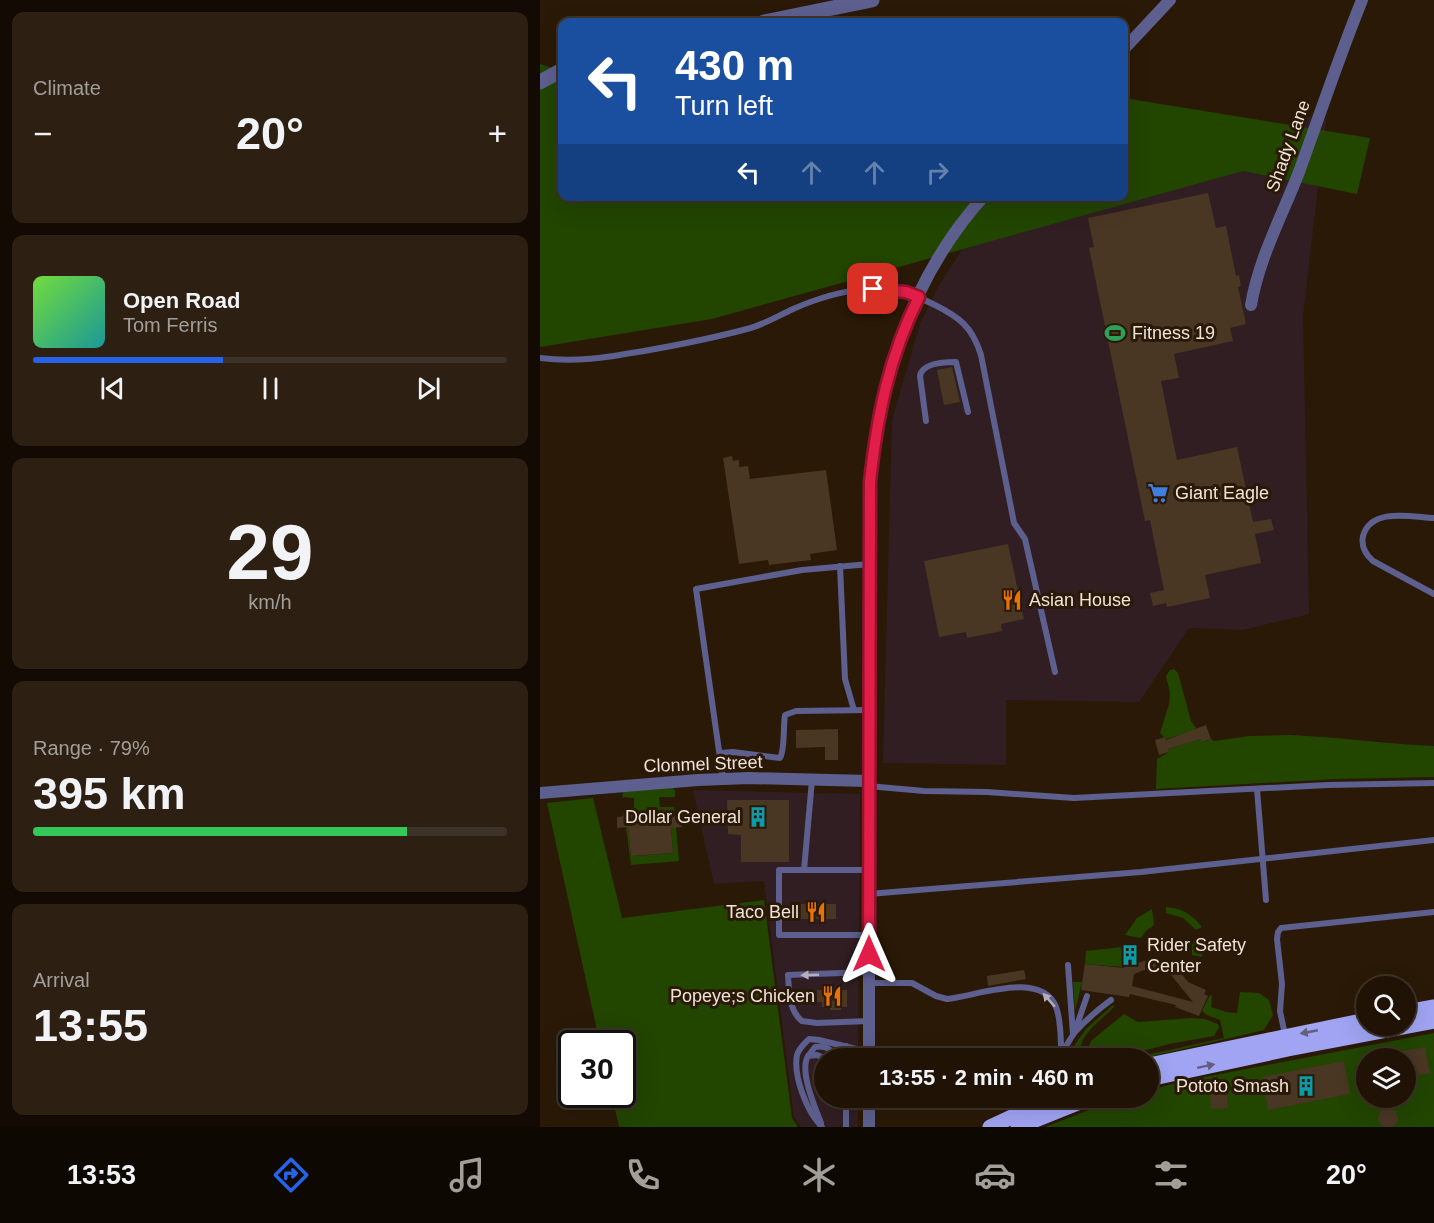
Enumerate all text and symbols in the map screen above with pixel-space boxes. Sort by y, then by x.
icon: left [576,42,654,120]
text: 430 m [675,42,794,89]
text: Climate [33,77,101,99]
text: Turn left [675,91,773,121]
street label: Shady Lane [1262,97,1314,195]
text: 20° [236,108,304,159]
text: − [33,115,52,152]
text: + [488,115,507,152]
icon: left [732,156,765,189]
icon: ahead [795,156,828,189]
icon: ahead [858,156,891,189]
icon: right [921,156,954,189]
pin [847,263,898,314]
icon: arrive [856,272,889,305]
text: Open Road [123,288,240,313]
text: Tom Ferris [123,314,217,336]
sports icon: Fitness 19 [1103,321,1127,345]
place label: Fitness 19 [1132,323,1215,343]
icon: previous [96,372,129,405]
icon: pause [254,372,287,405]
icon: next [412,372,445,405]
supermarket icon: Giant Eagle [1146,481,1170,505]
place label: Giant Eagle [1175,483,1269,503]
text: 29 [227,508,313,596]
restaurant icon: Asian House [1000,588,1024,612]
place label: Asian House [1029,590,1131,610]
text: km/h [248,591,292,613]
text: Range · 79% [33,737,150,759]
street label: Clonmel Street [643,752,763,776]
text: 395 km [33,768,186,819]
building icon: Dollar General [746,805,770,829]
place label: Dollar General [625,807,741,827]
restaurant icon: Taco Bell [804,900,828,924]
place label: Taco Bell [726,902,799,922]
position arrow [837,922,901,986]
place label: Rider Safety Center [1147,935,1246,976]
building icon: Rider Safety Center [1118,943,1142,967]
text: Arrival [33,969,90,991]
one-way arrow [801,970,820,979]
map controls [1356,976,1416,1108]
button: search [1356,976,1416,1036]
restaurant icon: Popeye;s Chicken [820,984,844,1008]
place label: Popeye;s Chicken [670,986,815,1006]
one-way arrow [1042,992,1056,1007]
text: 13:55 [33,1000,148,1051]
one-way arrow [1299,1028,1318,1037]
speed limit sign: 30 [558,1030,636,1108]
button: layers [1356,1048,1416,1108]
one-way arrow [1197,1061,1216,1070]
text: 13:55 · 2 min · 460 m [879,1065,1094,1090]
building icon: Pototo Smash [1294,1074,1318,1098]
place label: Pototo Smash [1176,1076,1289,1096]
icon: directions [270,1154,312,1196]
icon: music [446,1154,488,1196]
icon: phone [622,1154,664,1196]
icon: climate [798,1154,840,1196]
icon: car [974,1154,1016,1196]
icon: filters [1150,1154,1192,1196]
text: 13:53 [67,1160,136,1190]
text: 20° [1326,1160,1367,1190]

